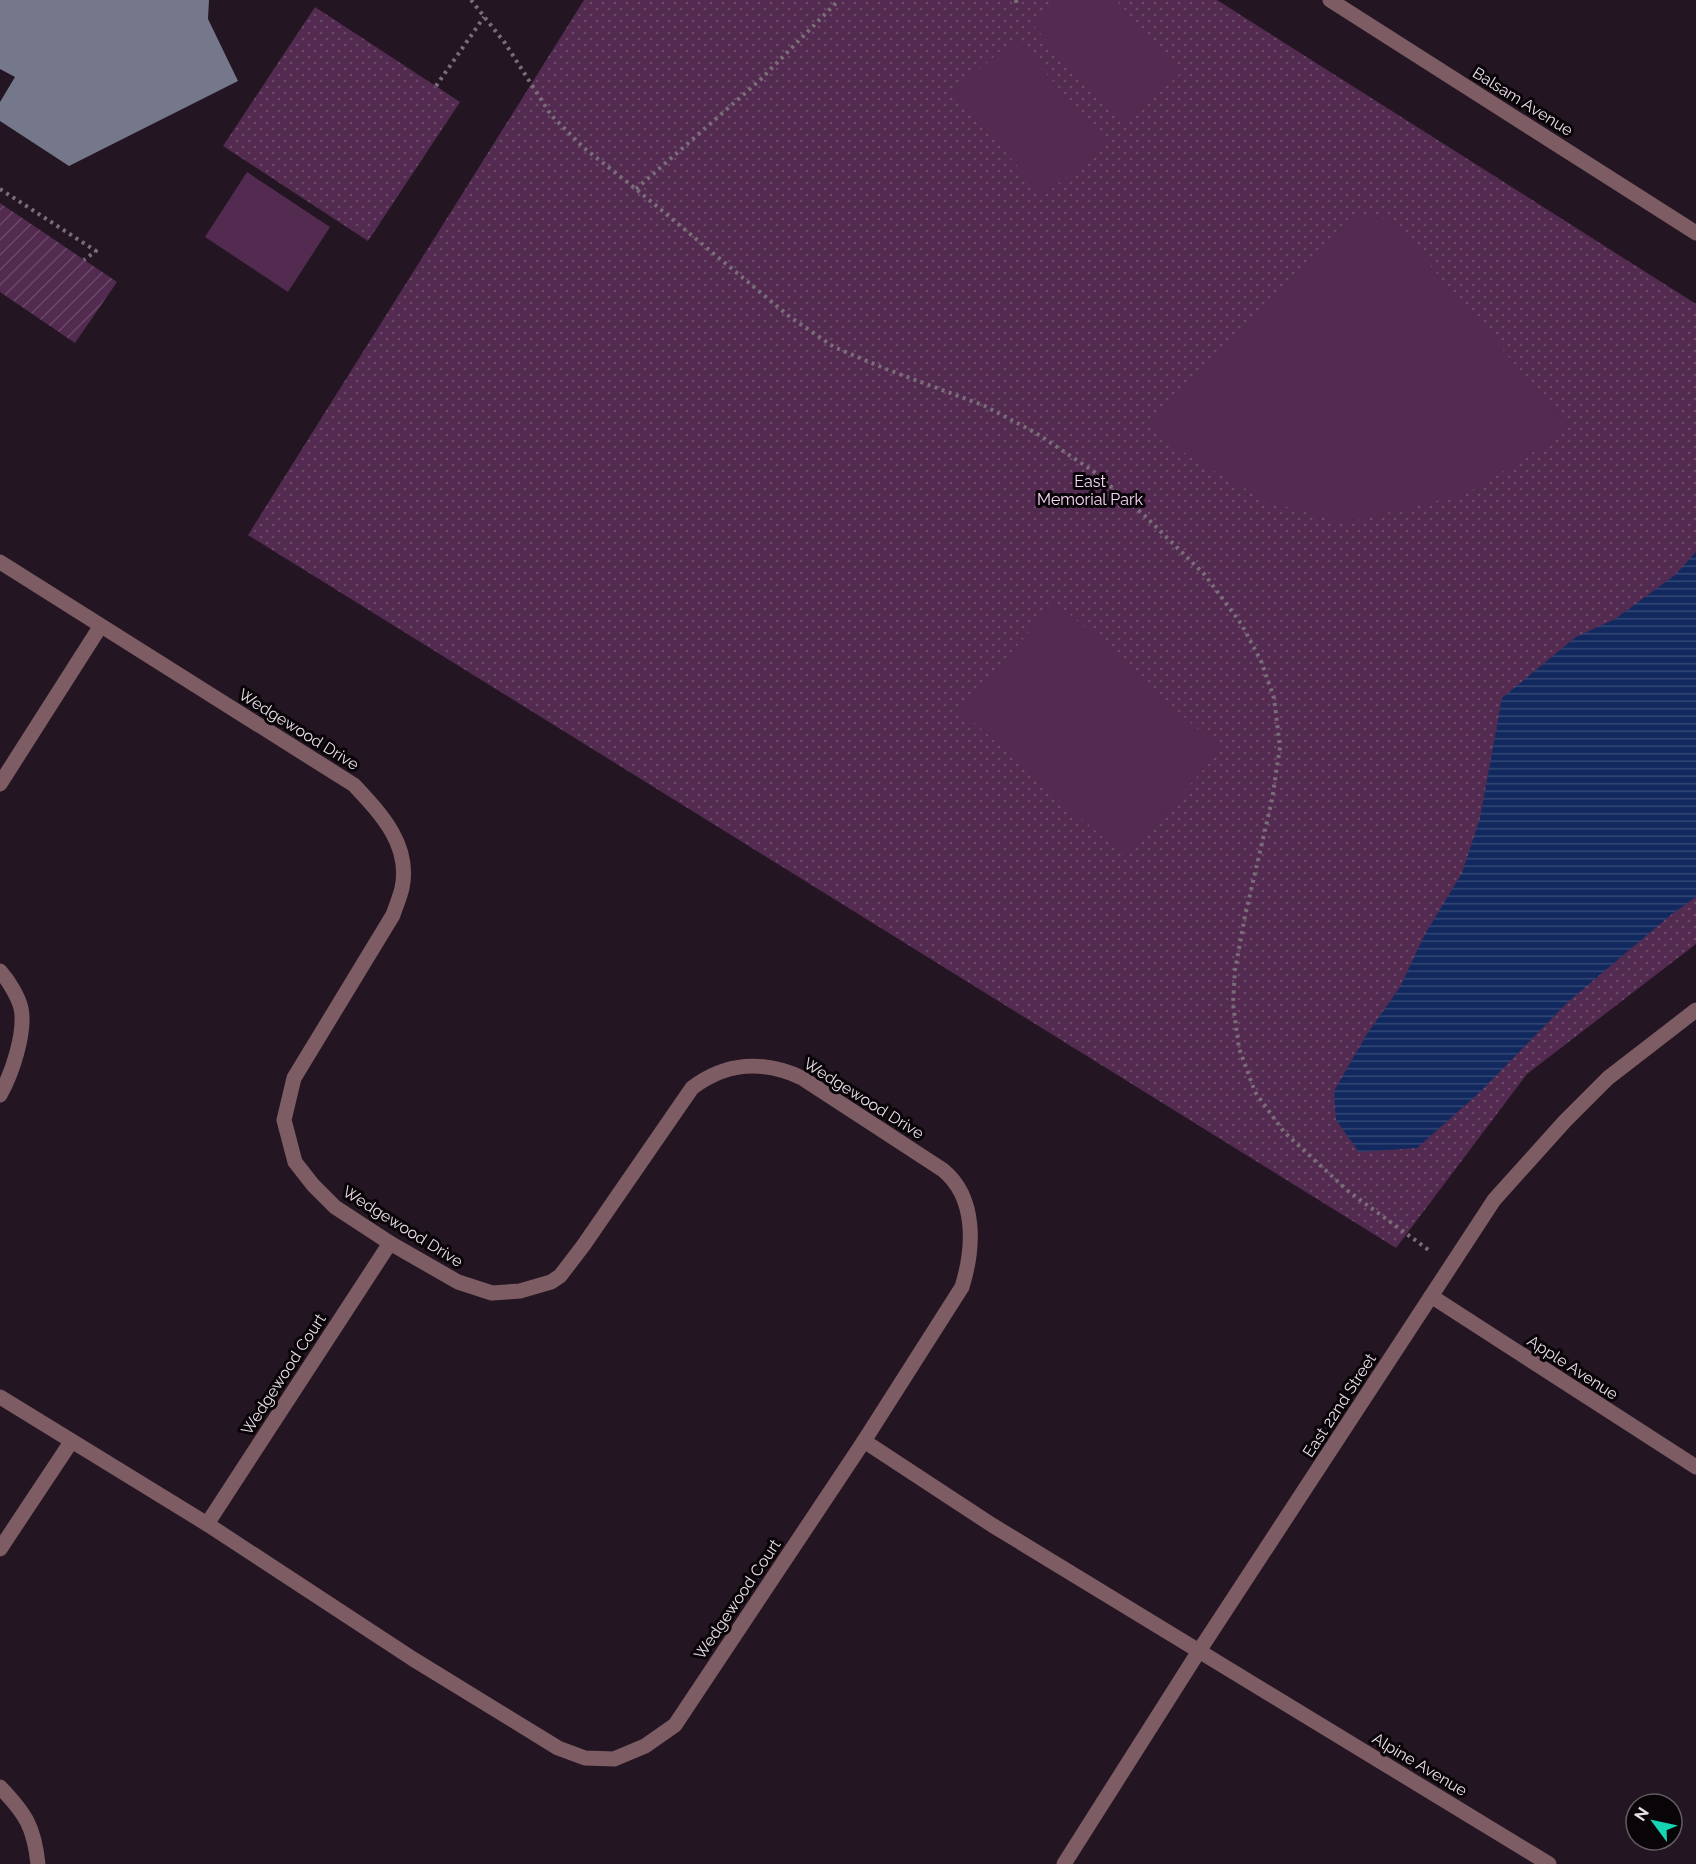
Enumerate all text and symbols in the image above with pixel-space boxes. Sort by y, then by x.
street label: Balsam Avenue [1469,63,1576,140]
park label: East Memorial Park [1037,472,1143,509]
street label: Wedgewood Drive [235,685,362,774]
street label: Wedgewood Drive [800,1054,927,1143]
street label: Wedgewood Drive [339,1182,466,1271]
street label: Wedgewood Court [237,1310,330,1439]
street label: Apple Avenue [1524,1331,1622,1404]
street label: East 22nd Street [1299,1349,1380,1461]
street label: Wedgewood Court [690,1535,785,1663]
street label: Alpine Avenue [1369,1729,1470,1800]
north arrow [1624,1792,1684,1852]
text: N [1631,1804,1653,1824]

